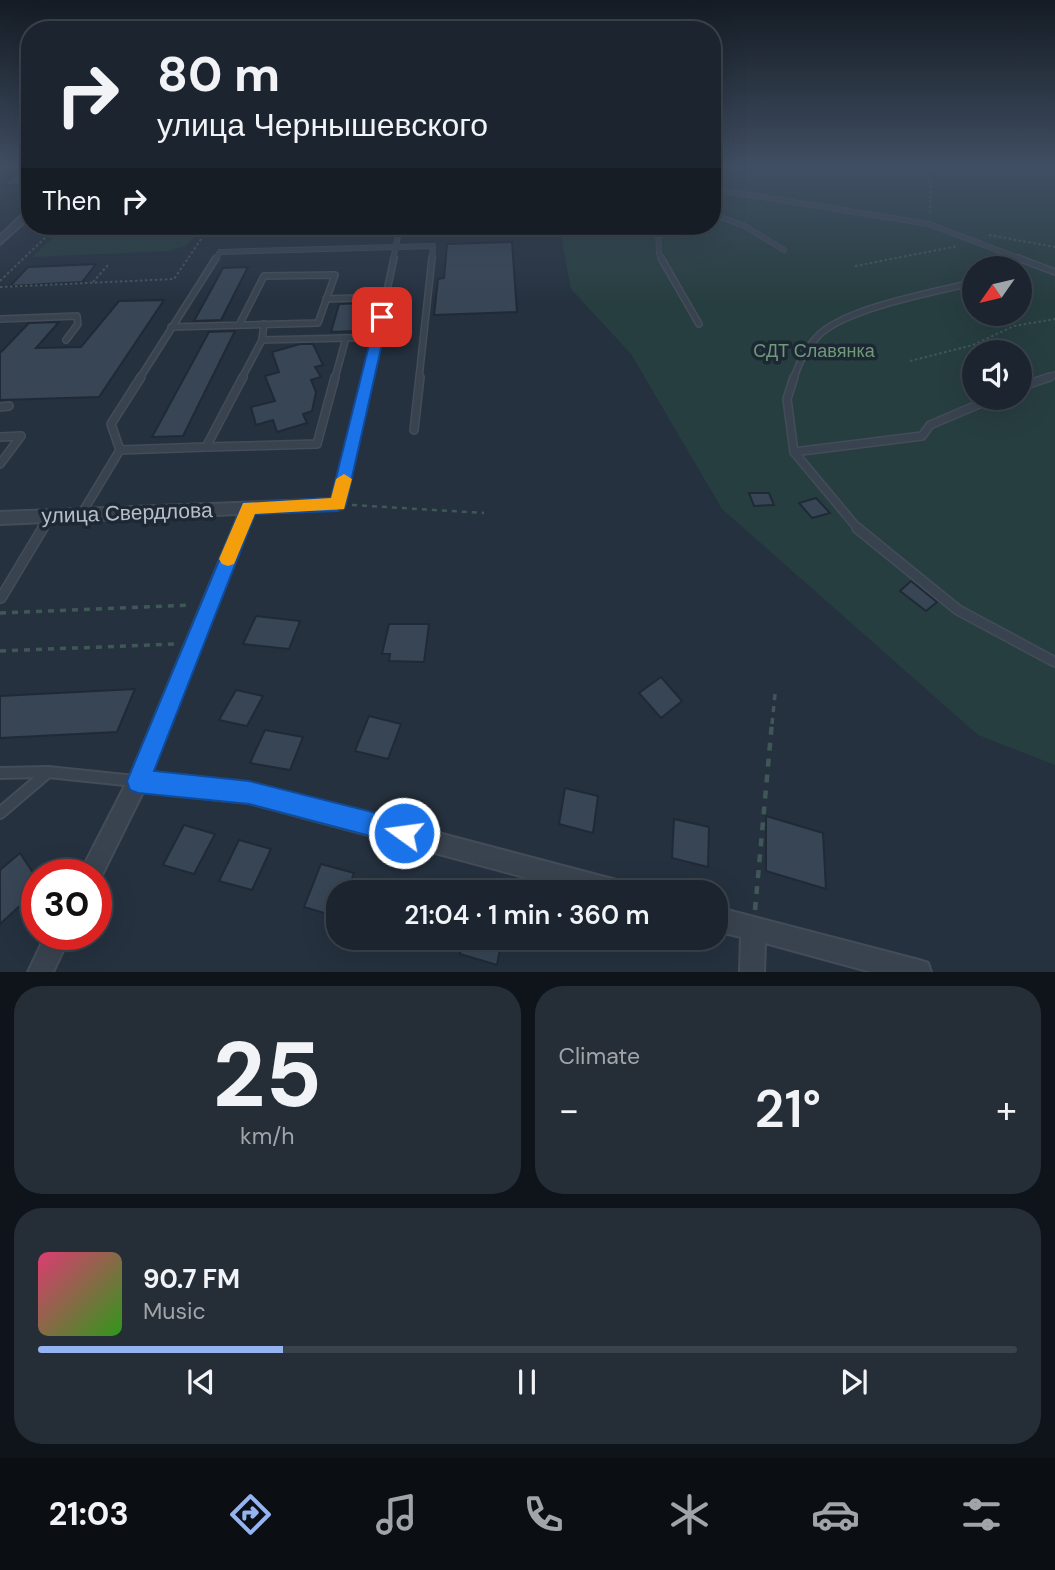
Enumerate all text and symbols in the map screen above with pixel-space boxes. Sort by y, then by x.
text: 80 m [157,42,280,106]
icon: right [42,49,133,140]
text: улица Чернышевского [157,104,488,146]
icon: right [115,182,153,220]
text: Then [42,184,101,218]
north arrow [962,256,1032,326]
map controls [962,256,1032,410]
pin [352,287,412,347]
icon: arrive [363,298,401,336]
park label: СДТ Славянка [753,339,876,363]
button: sound [962,340,1032,410]
street label: улица Свердлова [41,496,213,530]
position arrow [367,796,441,870]
speed limit sign: 30 [21,859,112,950]
text: 21:04 · 1 min · 360 m [404,898,650,932]
text: 25 [213,1016,322,1134]
text: Climate [559,1041,640,1071]
text: 21° [754,1075,821,1143]
text: − [559,1085,579,1135]
text: + [996,1085,1017,1135]
text: km/h [240,1121,294,1151]
text: 90.7 FM [143,1262,240,1296]
text: Music [143,1296,206,1326]
icon: previous [182,1363,220,1401]
icon: pause [508,1363,546,1401]
icon: next [835,1363,873,1401]
icon: directions [226,1490,275,1539]
icon: music [372,1490,421,1539]
icon: phone [519,1490,568,1539]
icon: climate [665,1490,714,1539]
icon: car [811,1490,860,1539]
icon: filters [957,1490,1006,1539]
text: 21:03 [49,1493,129,1535]

